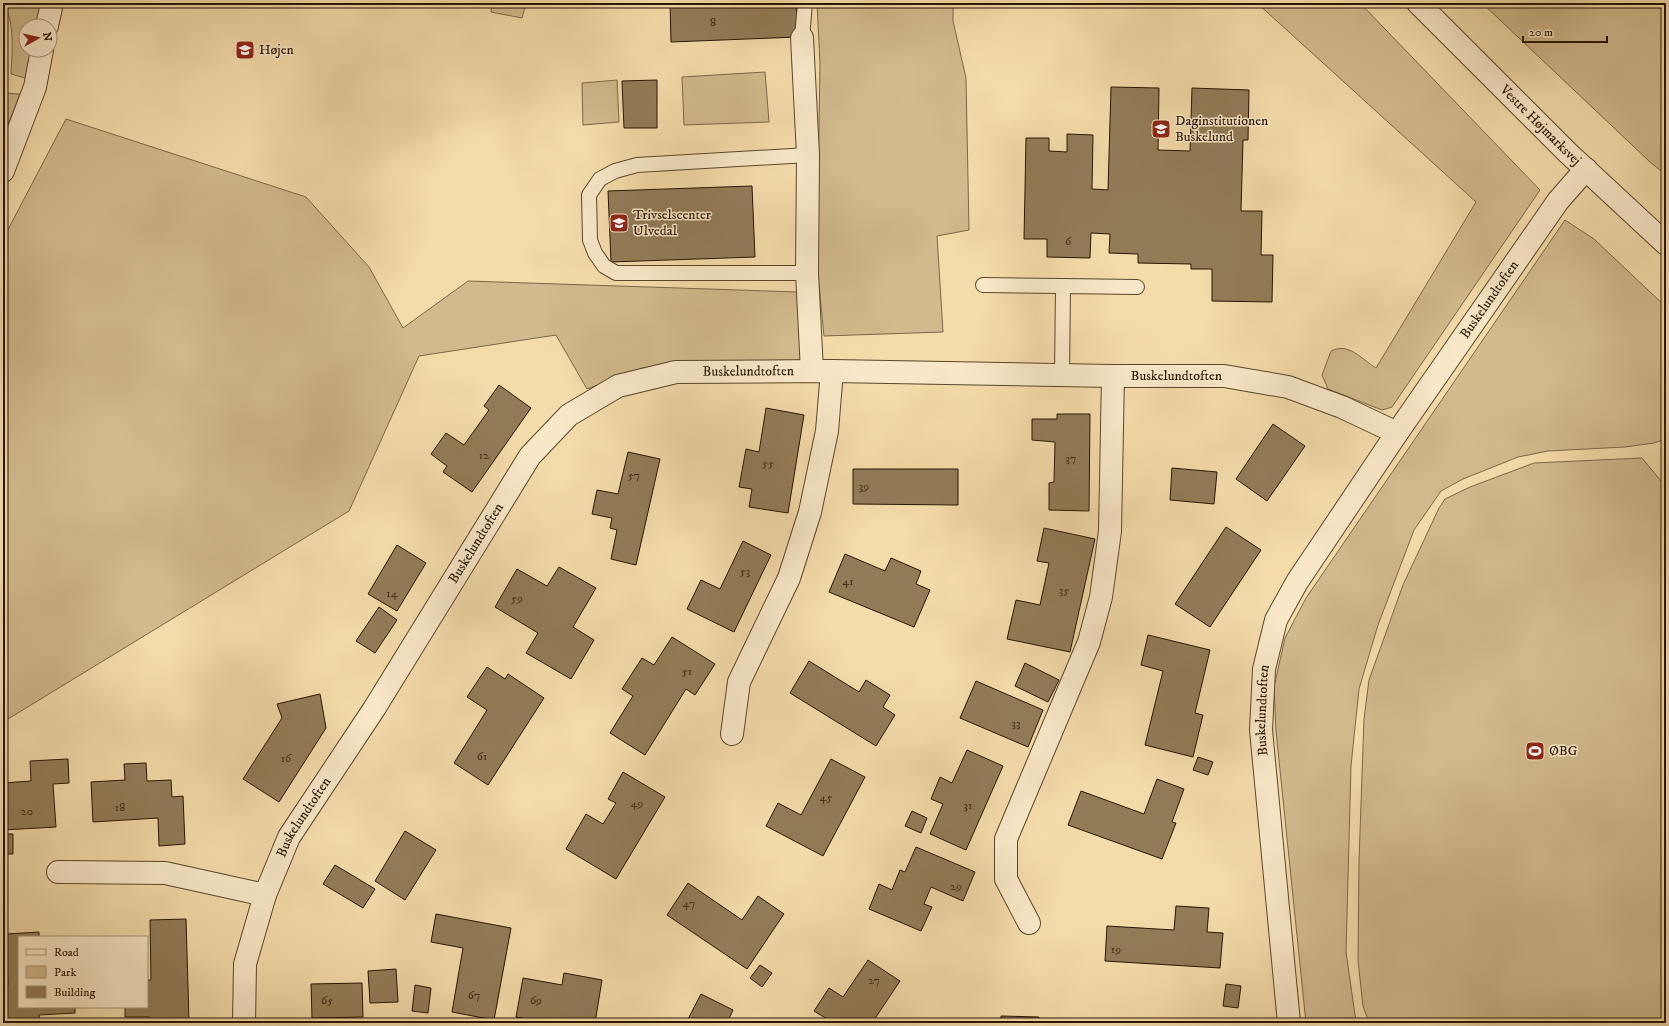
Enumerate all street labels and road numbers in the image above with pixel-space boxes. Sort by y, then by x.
street label: Vestre Højmarksvej [1495,80,1585,170]
street label: Buskelundtoften [1456,256,1523,342]
street label: Buskelundtoften [703,362,795,381]
street label: Buskelundtoften [1131,367,1223,385]
street label: Buskelundtoften [445,499,508,587]
street label: Buskelundtoften [1252,662,1274,757]
street label: Buskelundtoften [273,773,336,860]

